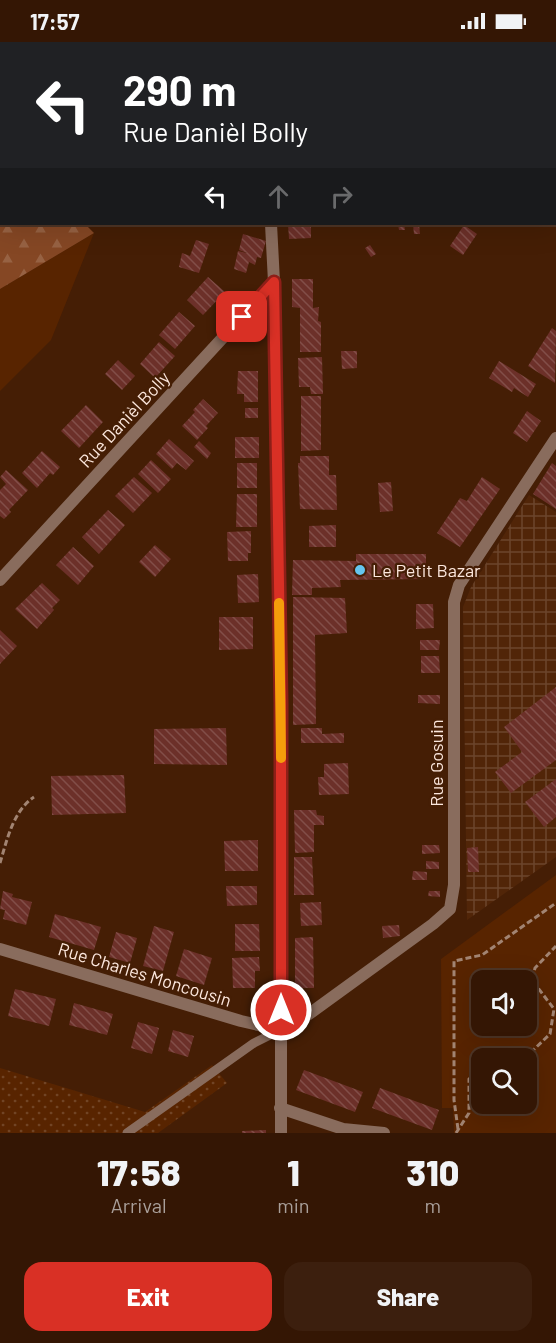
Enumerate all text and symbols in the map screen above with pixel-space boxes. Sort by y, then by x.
text: 17:57 [30,8,79,34]
text: 290 m [123,64,236,114]
icon: left [24,66,102,144]
text: Rue Danièl Bolly [123,115,308,147]
icon: left [199,180,232,213]
icon: ahead [262,180,295,213]
icon: right [325,180,358,213]
pin [216,291,267,342]
icon: arrive [225,300,258,333]
street label: Rue Danièl Bolly [74,366,174,472]
place label: Le Petit Bazar [372,559,481,581]
marker: Le Petit Bazar [353,563,367,577]
street label: Rue Gosuin [425,719,447,807]
street label: Rue Charles Moncousin [56,937,234,1011]
map controls [471,970,537,1114]
button: sound [471,970,537,1036]
position arrow [249,978,313,1042]
button: search [471,1048,537,1114]
text: 17:58 [97,1150,180,1193]
text: 1 [287,1150,300,1193]
text: 310 [406,1150,459,1193]
text: Arrival [111,1193,167,1217]
text: min [277,1193,310,1217]
text: m [424,1193,441,1217]
button: Exit [24,1262,272,1331]
button: Share [284,1262,532,1331]

